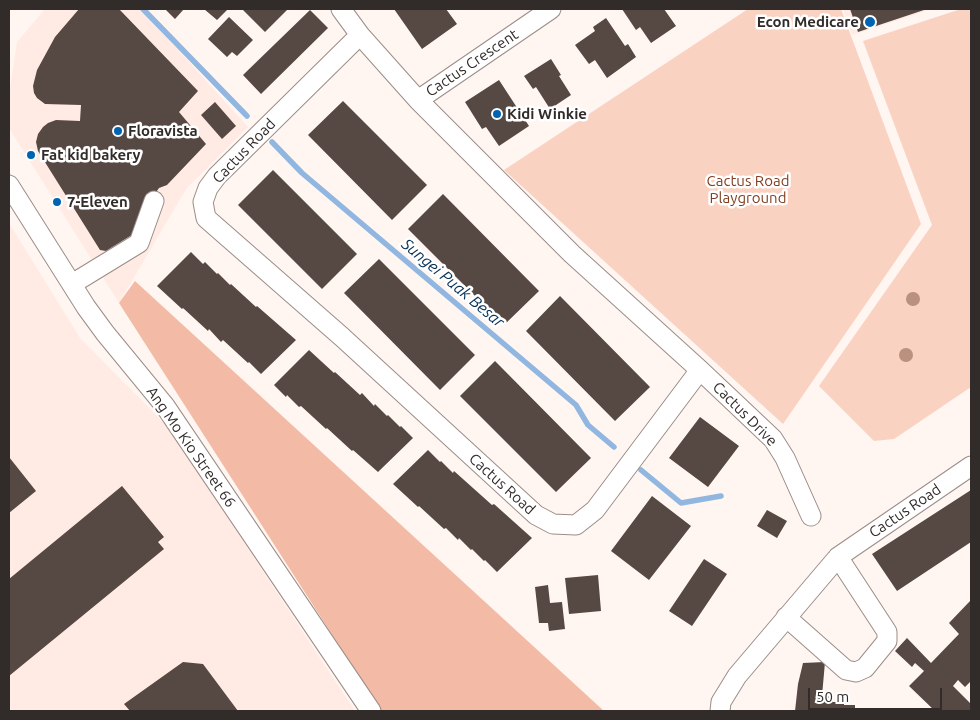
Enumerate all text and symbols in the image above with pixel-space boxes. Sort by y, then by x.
place label: Econ Medicare [757,13,859,31]
marker: Econ Medicare [863,15,877,29]
street label: Cactus Crescent [422,25,522,101]
place label: Kidi Winkie [507,105,587,123]
marker: Kidi Winkie [491,108,503,120]
street label: Cactus Road [209,115,279,187]
place label: Floravista [128,122,198,140]
marker: Floravista [112,125,124,137]
place label: Fat kid bakery [41,146,141,164]
marker: Fat kid bakery [25,149,37,161]
park label: Cactus Road Playground [707,172,789,207]
place label: 7-Eleven [67,193,128,211]
marker: 7-Eleven [51,196,63,208]
water label: Sungei Puak Besar [398,235,508,331]
street label: Cactus Drive [709,378,781,450]
street label: Ang Mo Kio Street 66 [143,383,239,511]
street label: Cactus Road [465,450,539,518]
street label: Cactus Road [866,480,944,542]
scale bar [810,678,944,710]
text: 50 m [816,688,849,705]

